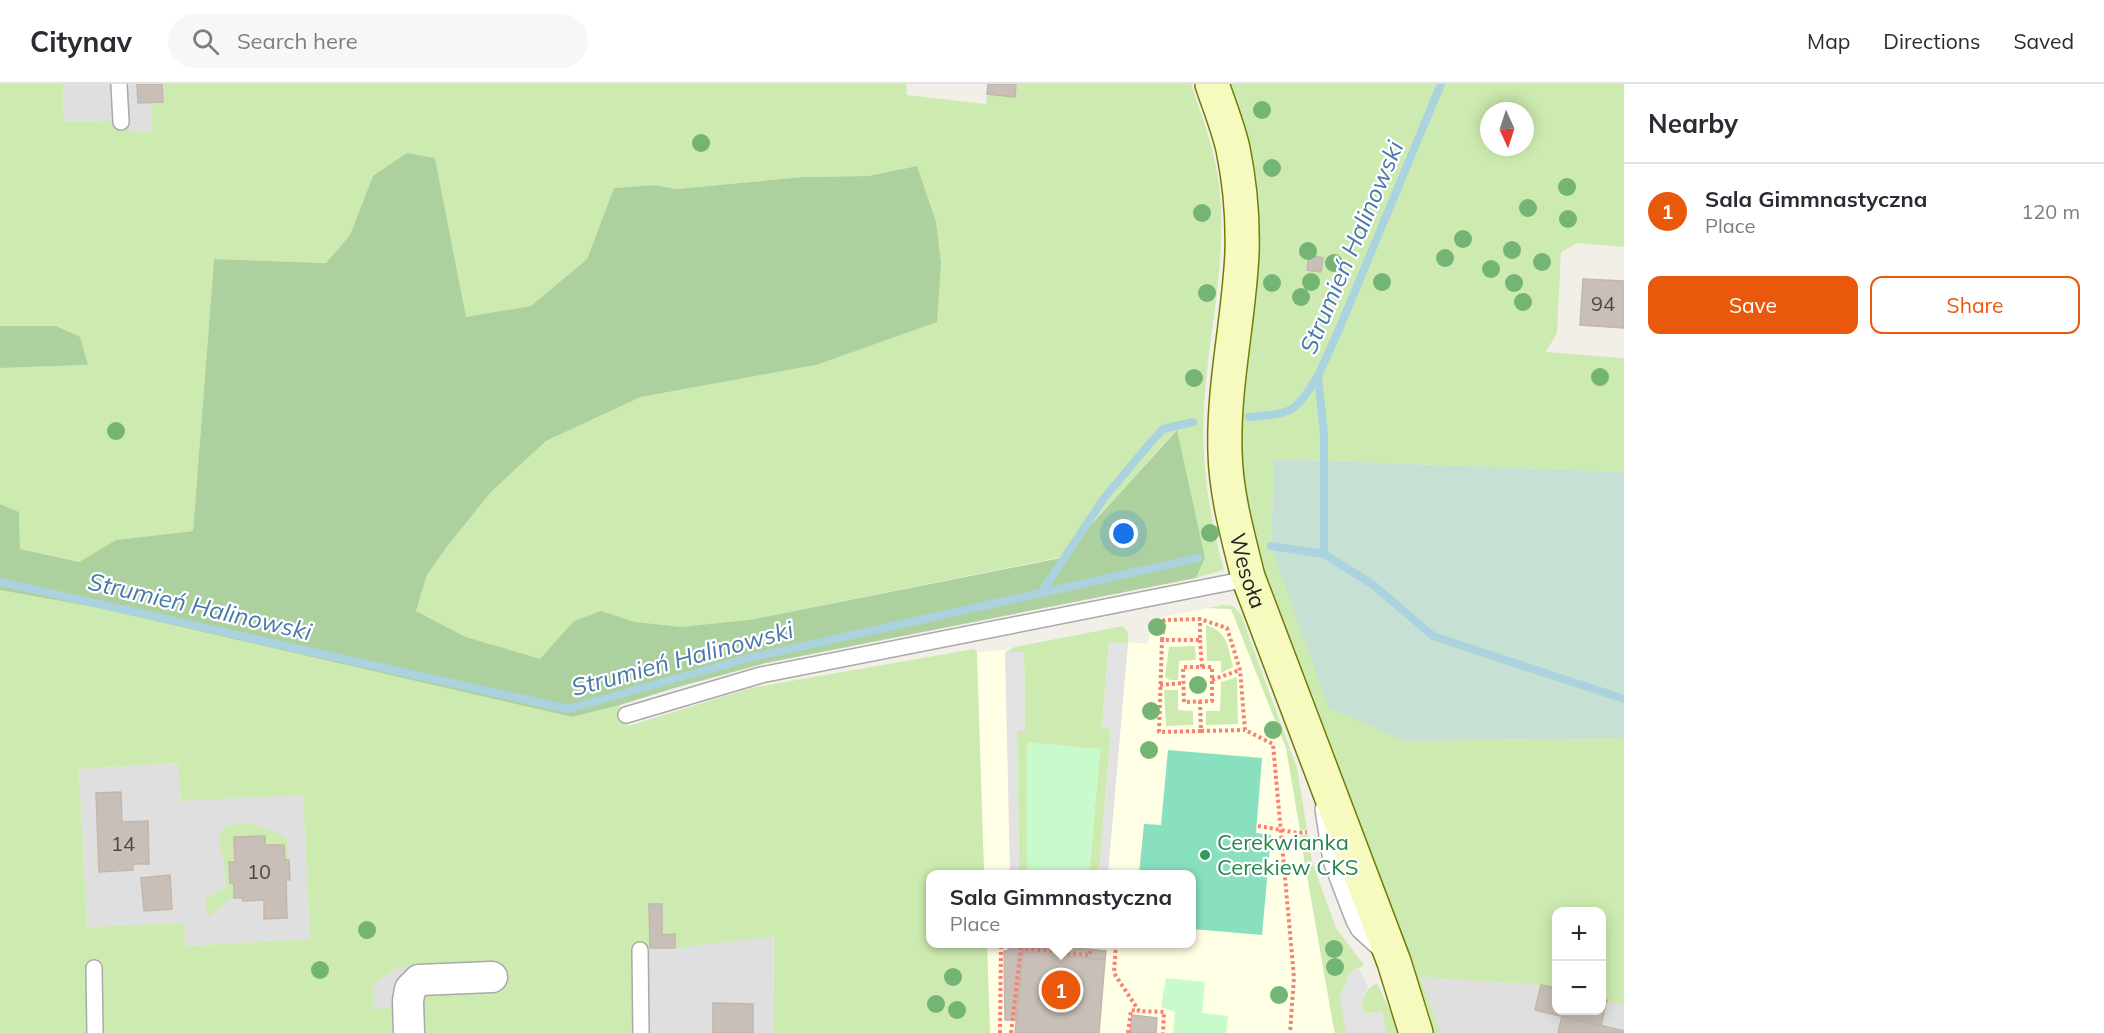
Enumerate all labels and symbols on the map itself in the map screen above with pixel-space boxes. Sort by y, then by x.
north arrow [1480,102,1534,156]
water label: Strumień Halinowski [1293,136,1410,358]
house number: 94 [1591,291,1615,316]
your location [1109,519,1138,548]
street label: Wesoła [1224,530,1273,612]
water label: Strumień Halinowski [85,566,315,646]
water label: Strumień Halinowski [568,614,796,702]
place label: Cerekwianka Cerekiew CKS [1217,828,1358,881]
house number: 14 [111,831,135,856]
marker: Cerekwianka Cerekiew CKS [1198,848,1212,862]
house number: 10 [247,859,271,884]
pin: 1 [1042,968,1080,1012]

